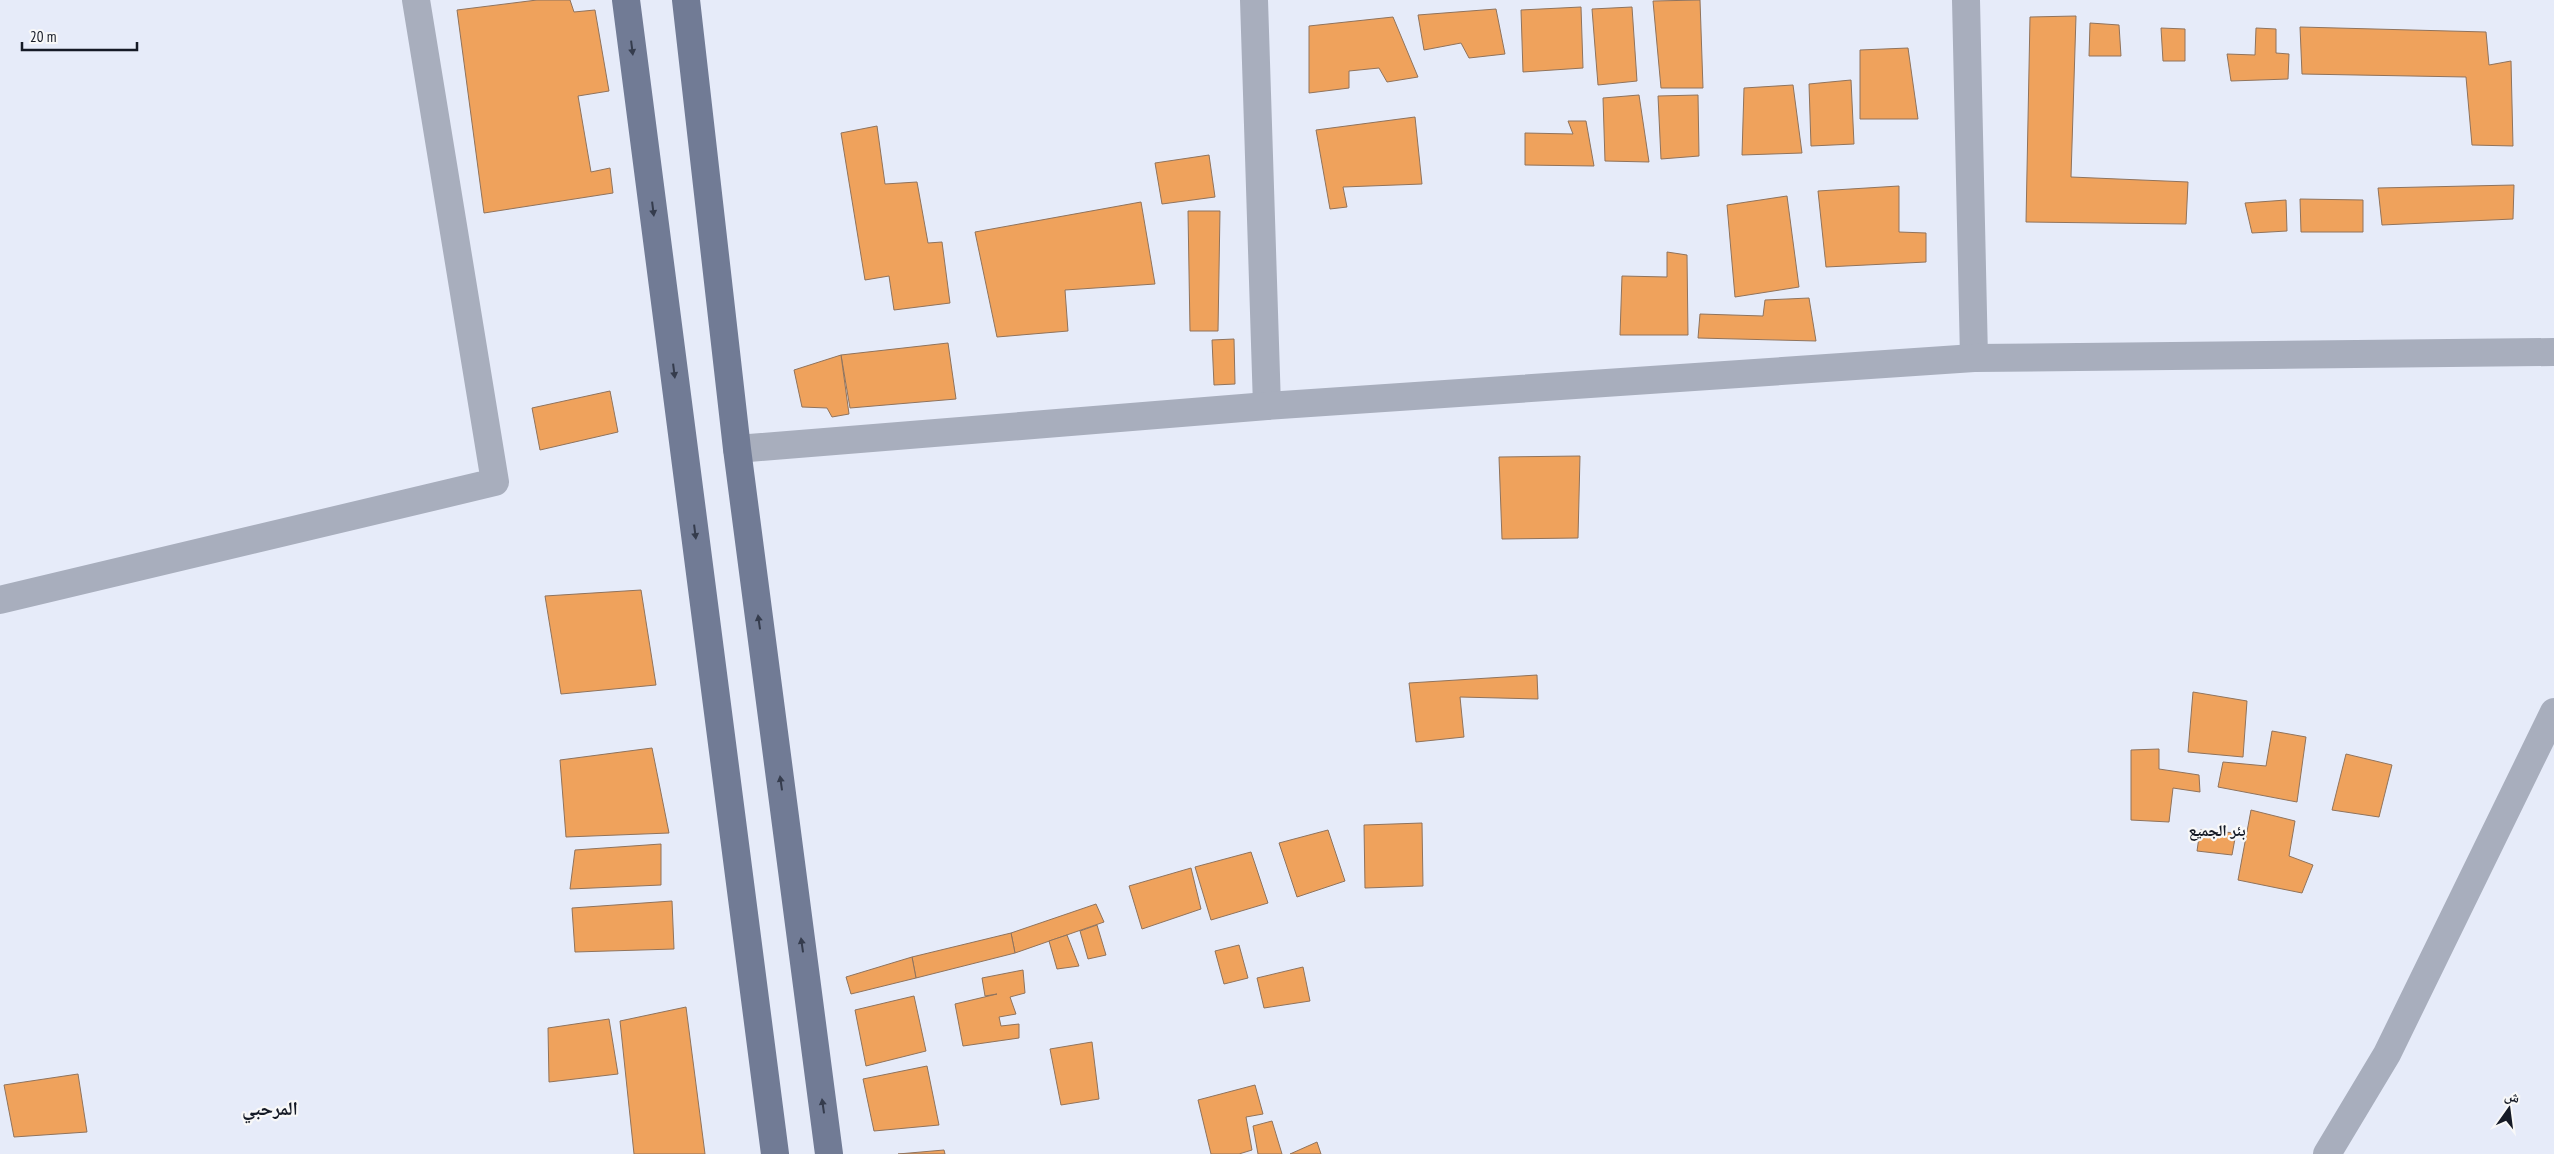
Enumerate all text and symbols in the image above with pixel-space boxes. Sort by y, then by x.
scale bar [22,20,138,52]
text: 20 m [30,27,56,46]
one-way arrow [628,41,636,57]
one-way arrow [649,202,657,218]
one-way arrow [670,363,678,379]
one-way arrow [691,524,699,540]
one-way arrow [755,614,763,630]
one-way arrow [776,775,784,791]
district label: بئر الجميع [2188,820,2246,841]
one-way arrow [798,936,806,952]
north arrow [2484,1084,2534,1134]
text: ش [2503,1086,2522,1107]
district label: المرحبي [242,1096,298,1124]
one-way arrow [819,1097,827,1113]

